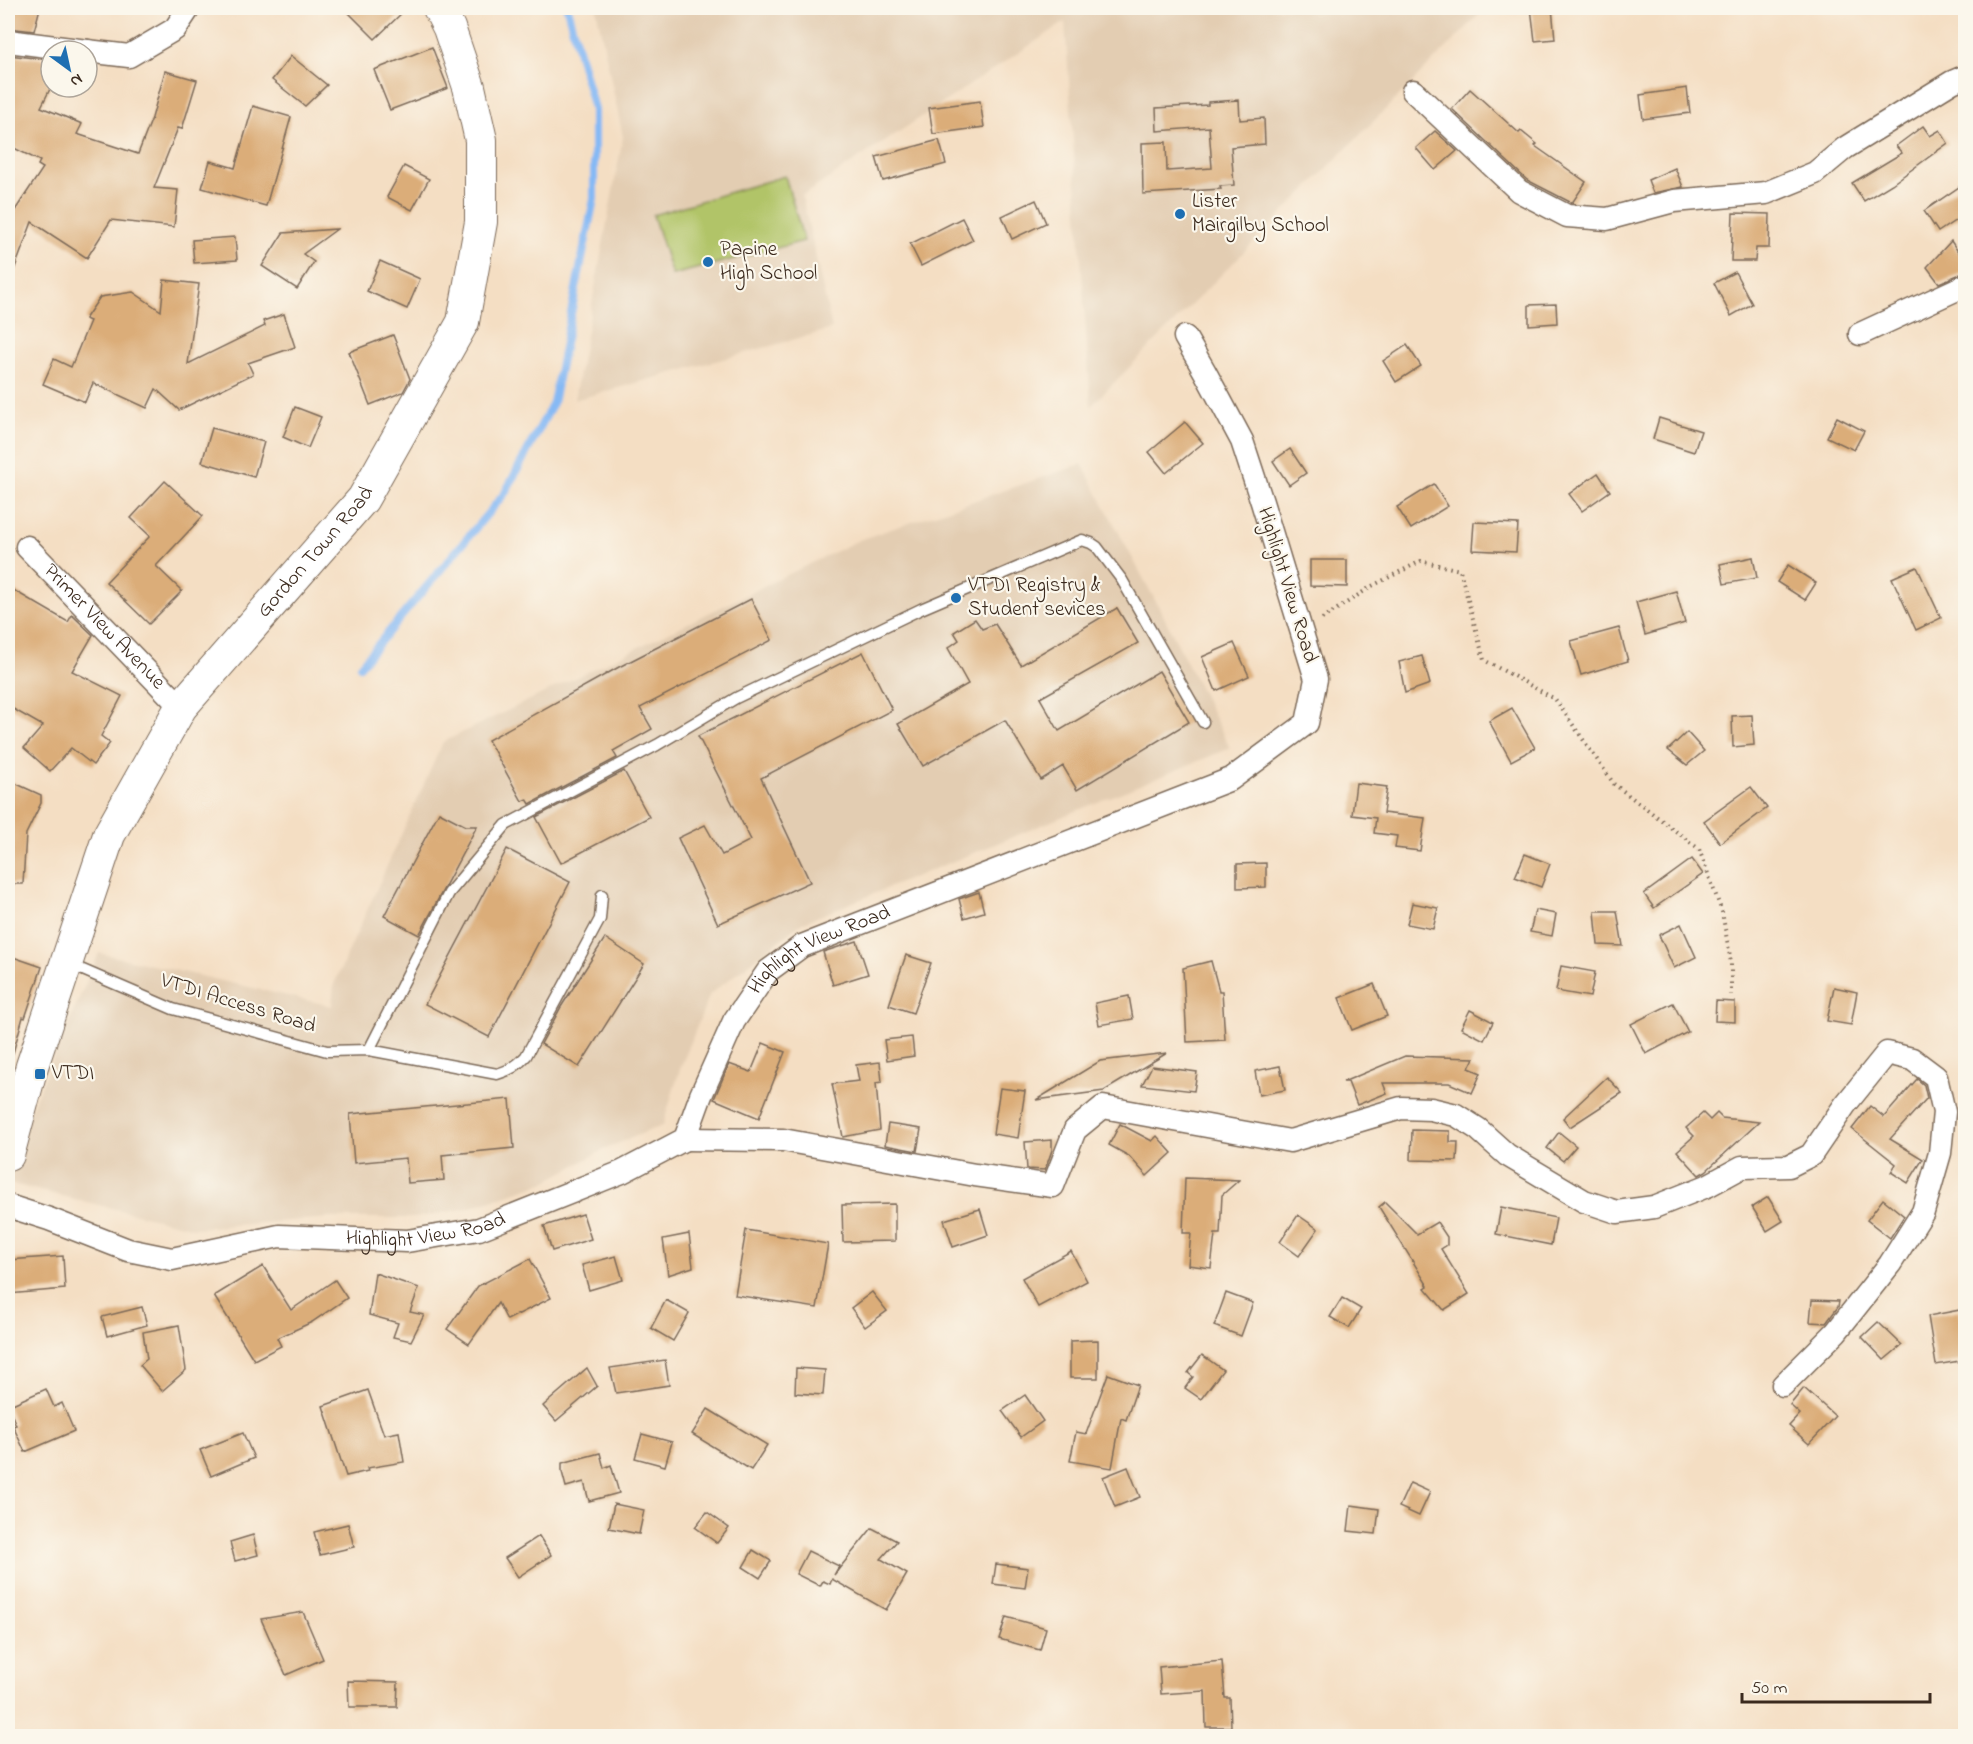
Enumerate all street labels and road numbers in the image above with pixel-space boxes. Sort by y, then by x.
street label: Gordon Town Road [250,481,382,625]
street label: Highlight View Road [1247,503,1325,667]
street label: Primer View Avenue [36,557,172,697]
street label: Highlight View Road [741,898,895,1001]
street label: VTDI Access Road [156,966,319,1042]
street label: Highlight View Road [345,1205,510,1258]

